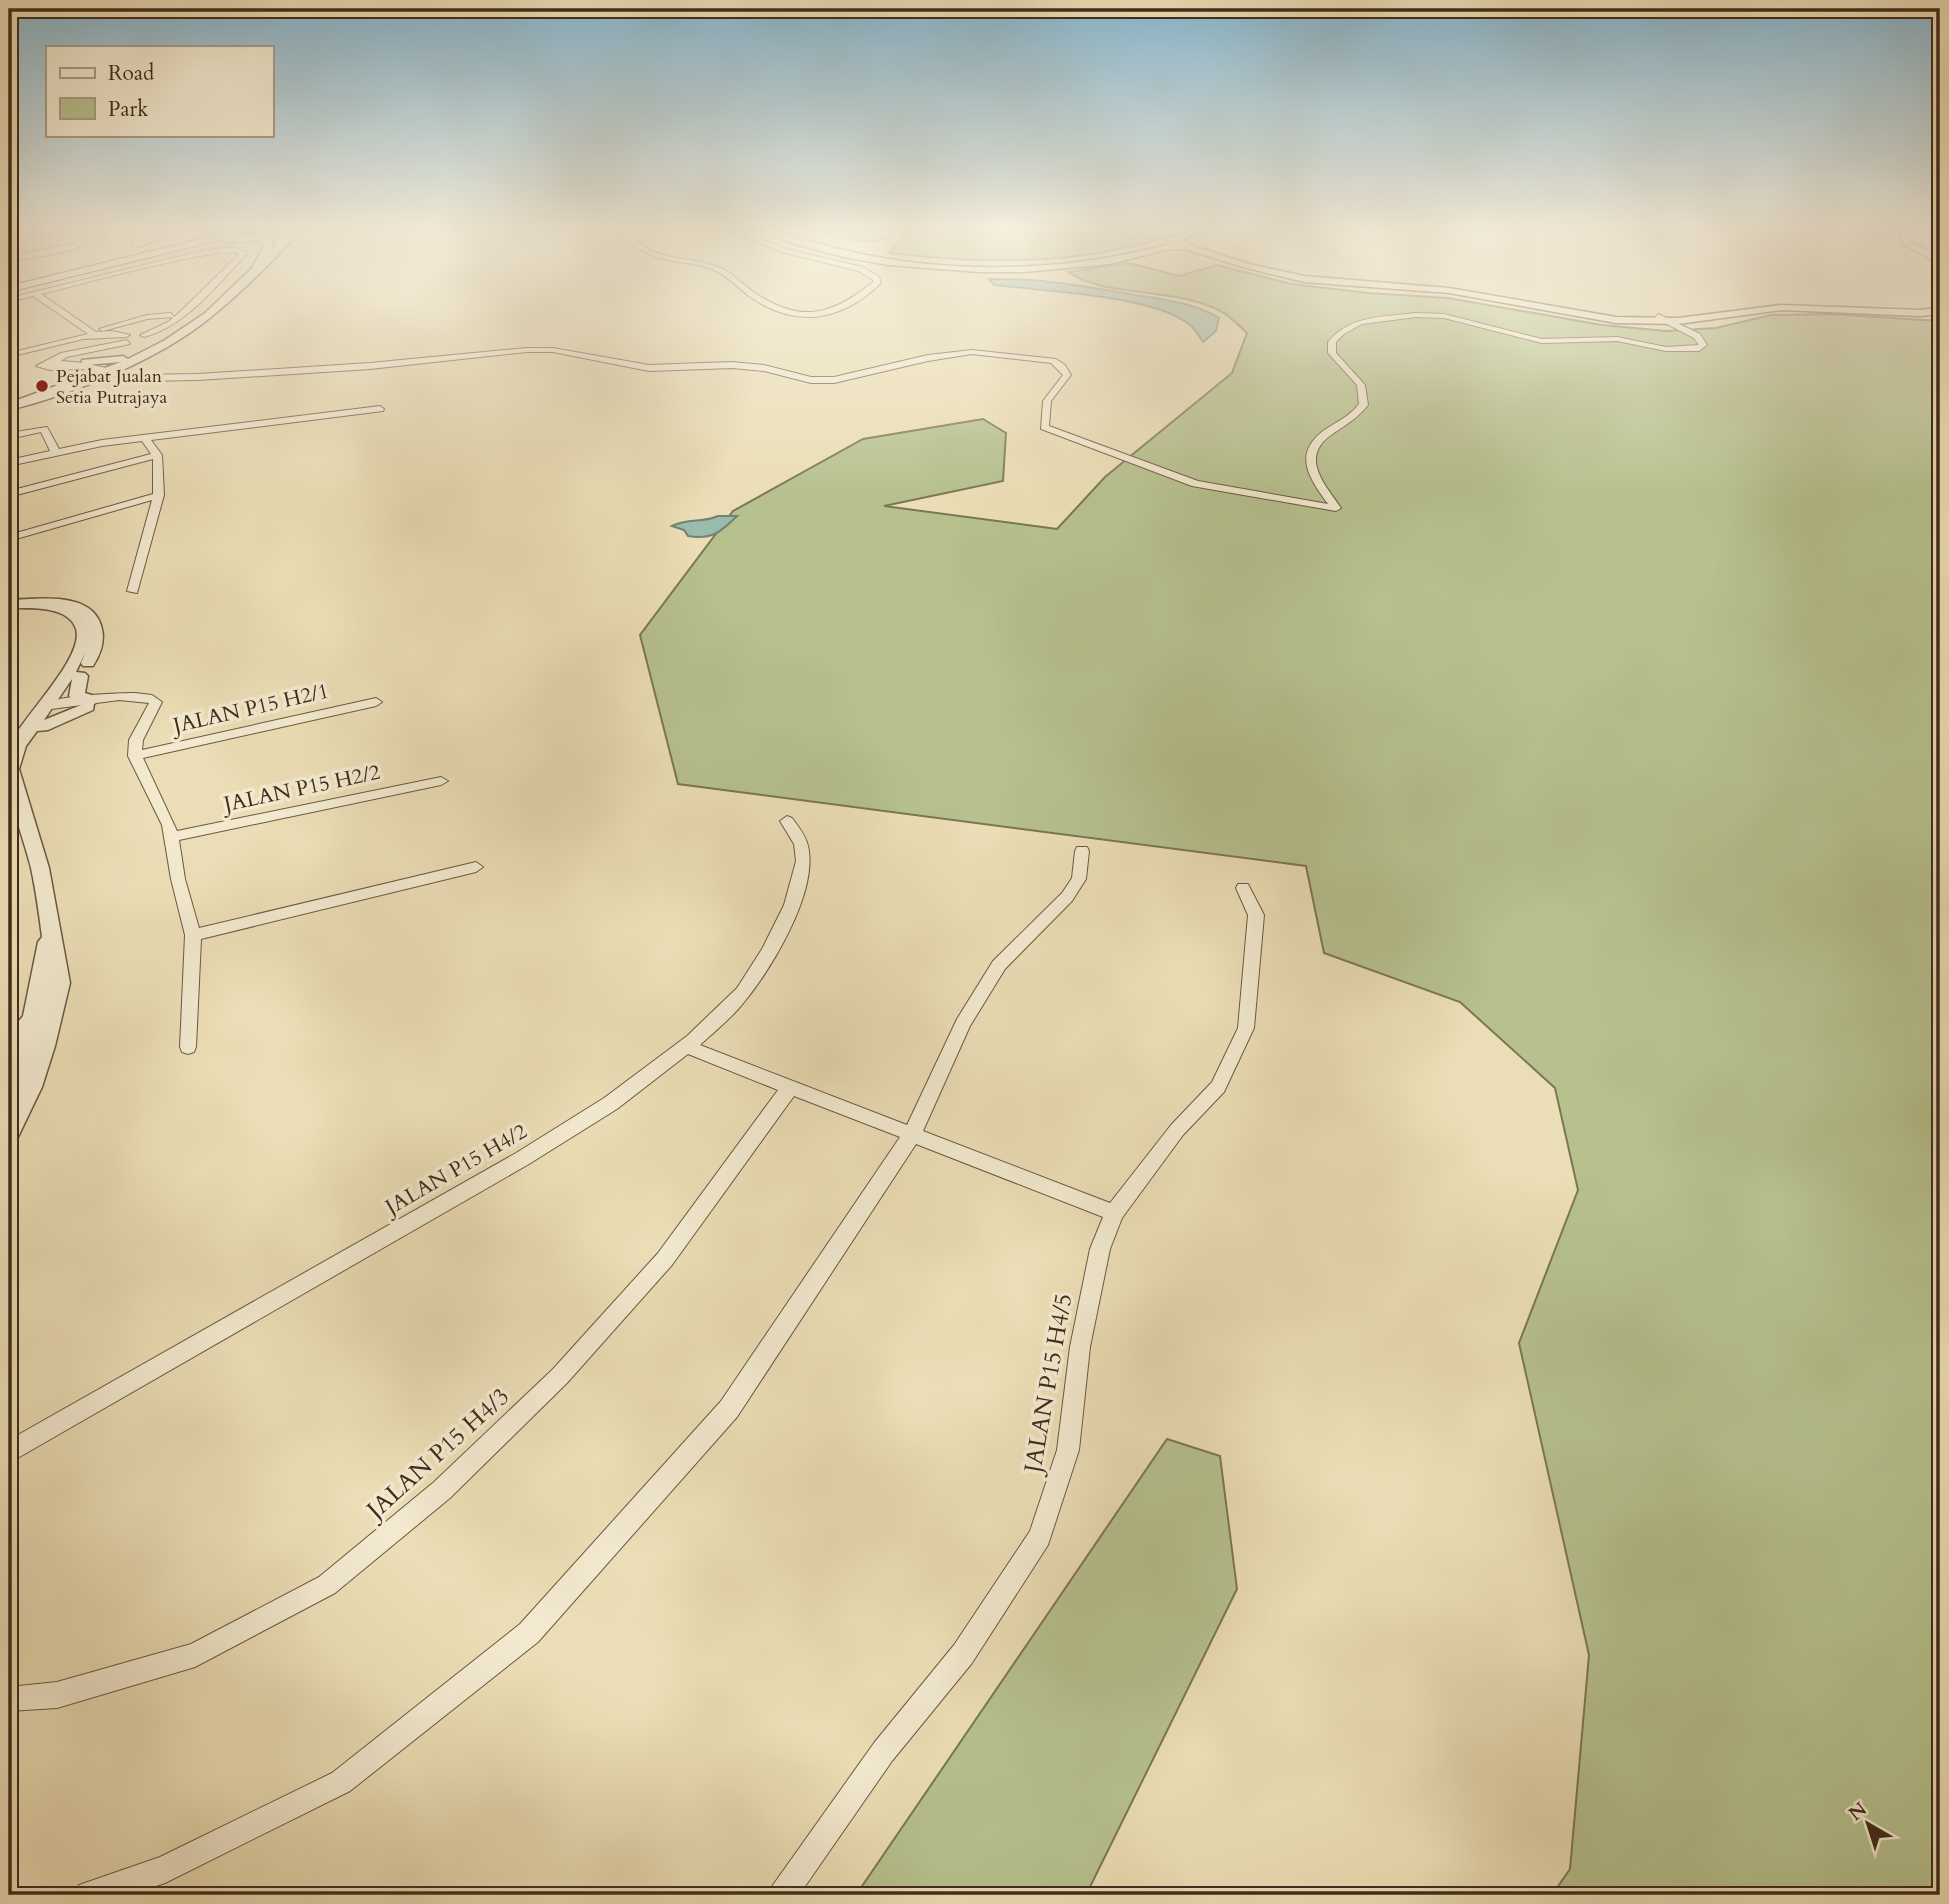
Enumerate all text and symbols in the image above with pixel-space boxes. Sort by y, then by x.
legend [46,46,273,136]
text: Road [108,59,154,88]
text: Park [108,95,149,124]
place label: Pejabat Jualan Setia Putrajaya [56,364,167,410]
marker: Pejabat Jualan Setia Putrajaya [34,378,50,394]
street label: JALAN P15 H2/1 [168,677,332,741]
street label: JALAN P15 H2/2 [219,758,383,820]
street label: JALAN P15 H4/2 [378,1117,532,1223]
street label: JALAN P15 H4/5 [1016,1291,1080,1478]
street label: JALAN P15 H4/3 [358,1380,517,1528]
north arrow [1834,1788,1904,1858]
text: N [1843,1796,1873,1827]

